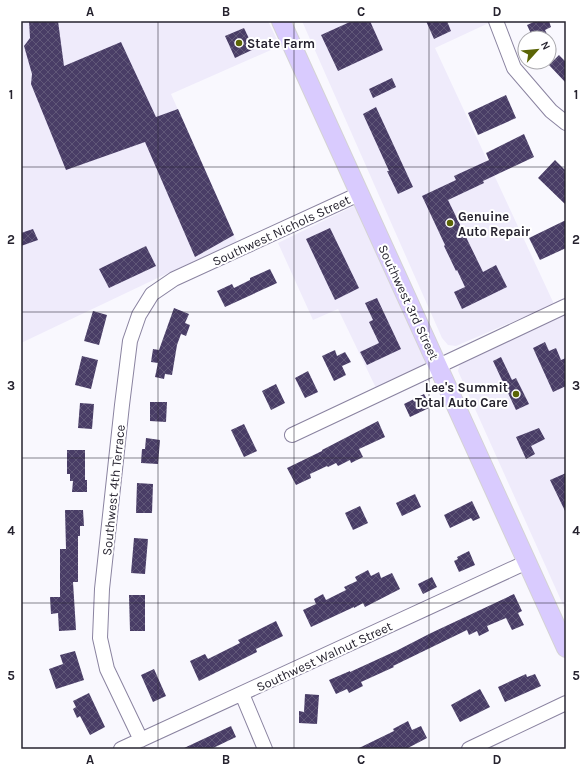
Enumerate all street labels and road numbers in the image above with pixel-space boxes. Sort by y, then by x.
street label: Southwest Nichols Street [210,192,353,269]
street label: Southwest 3rd Street [375,242,442,362]
street label: Southwest 4th Terrace [99,423,128,556]
street label: Southwest Walnut Street [254,618,394,694]

